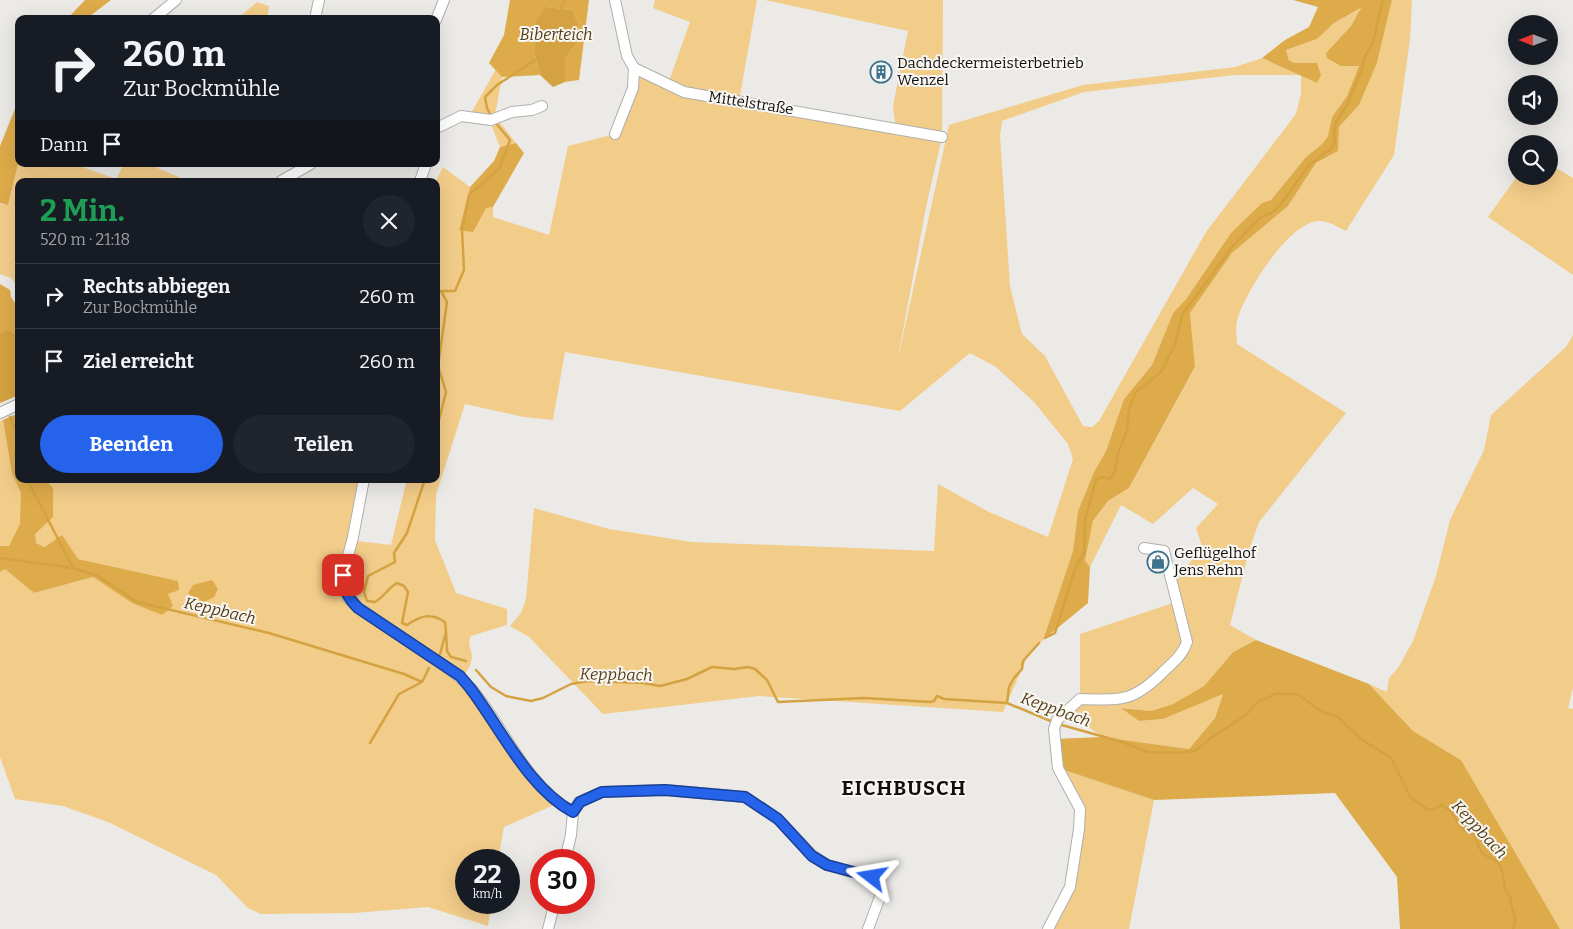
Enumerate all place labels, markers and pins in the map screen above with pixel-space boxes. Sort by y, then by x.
place label: Dachdeckermeisterbetrieb Wenzel [897,54,1084,89]
building icon: Dachdeckermeisterbetrieb Wenzel [869,60,893,84]
place label: Geflügelhof Jens Rehn [1173,544,1258,579]
shop icon: Geflügelhof Jens Rehn [1146,550,1170,574]
pin [322,554,364,596]

